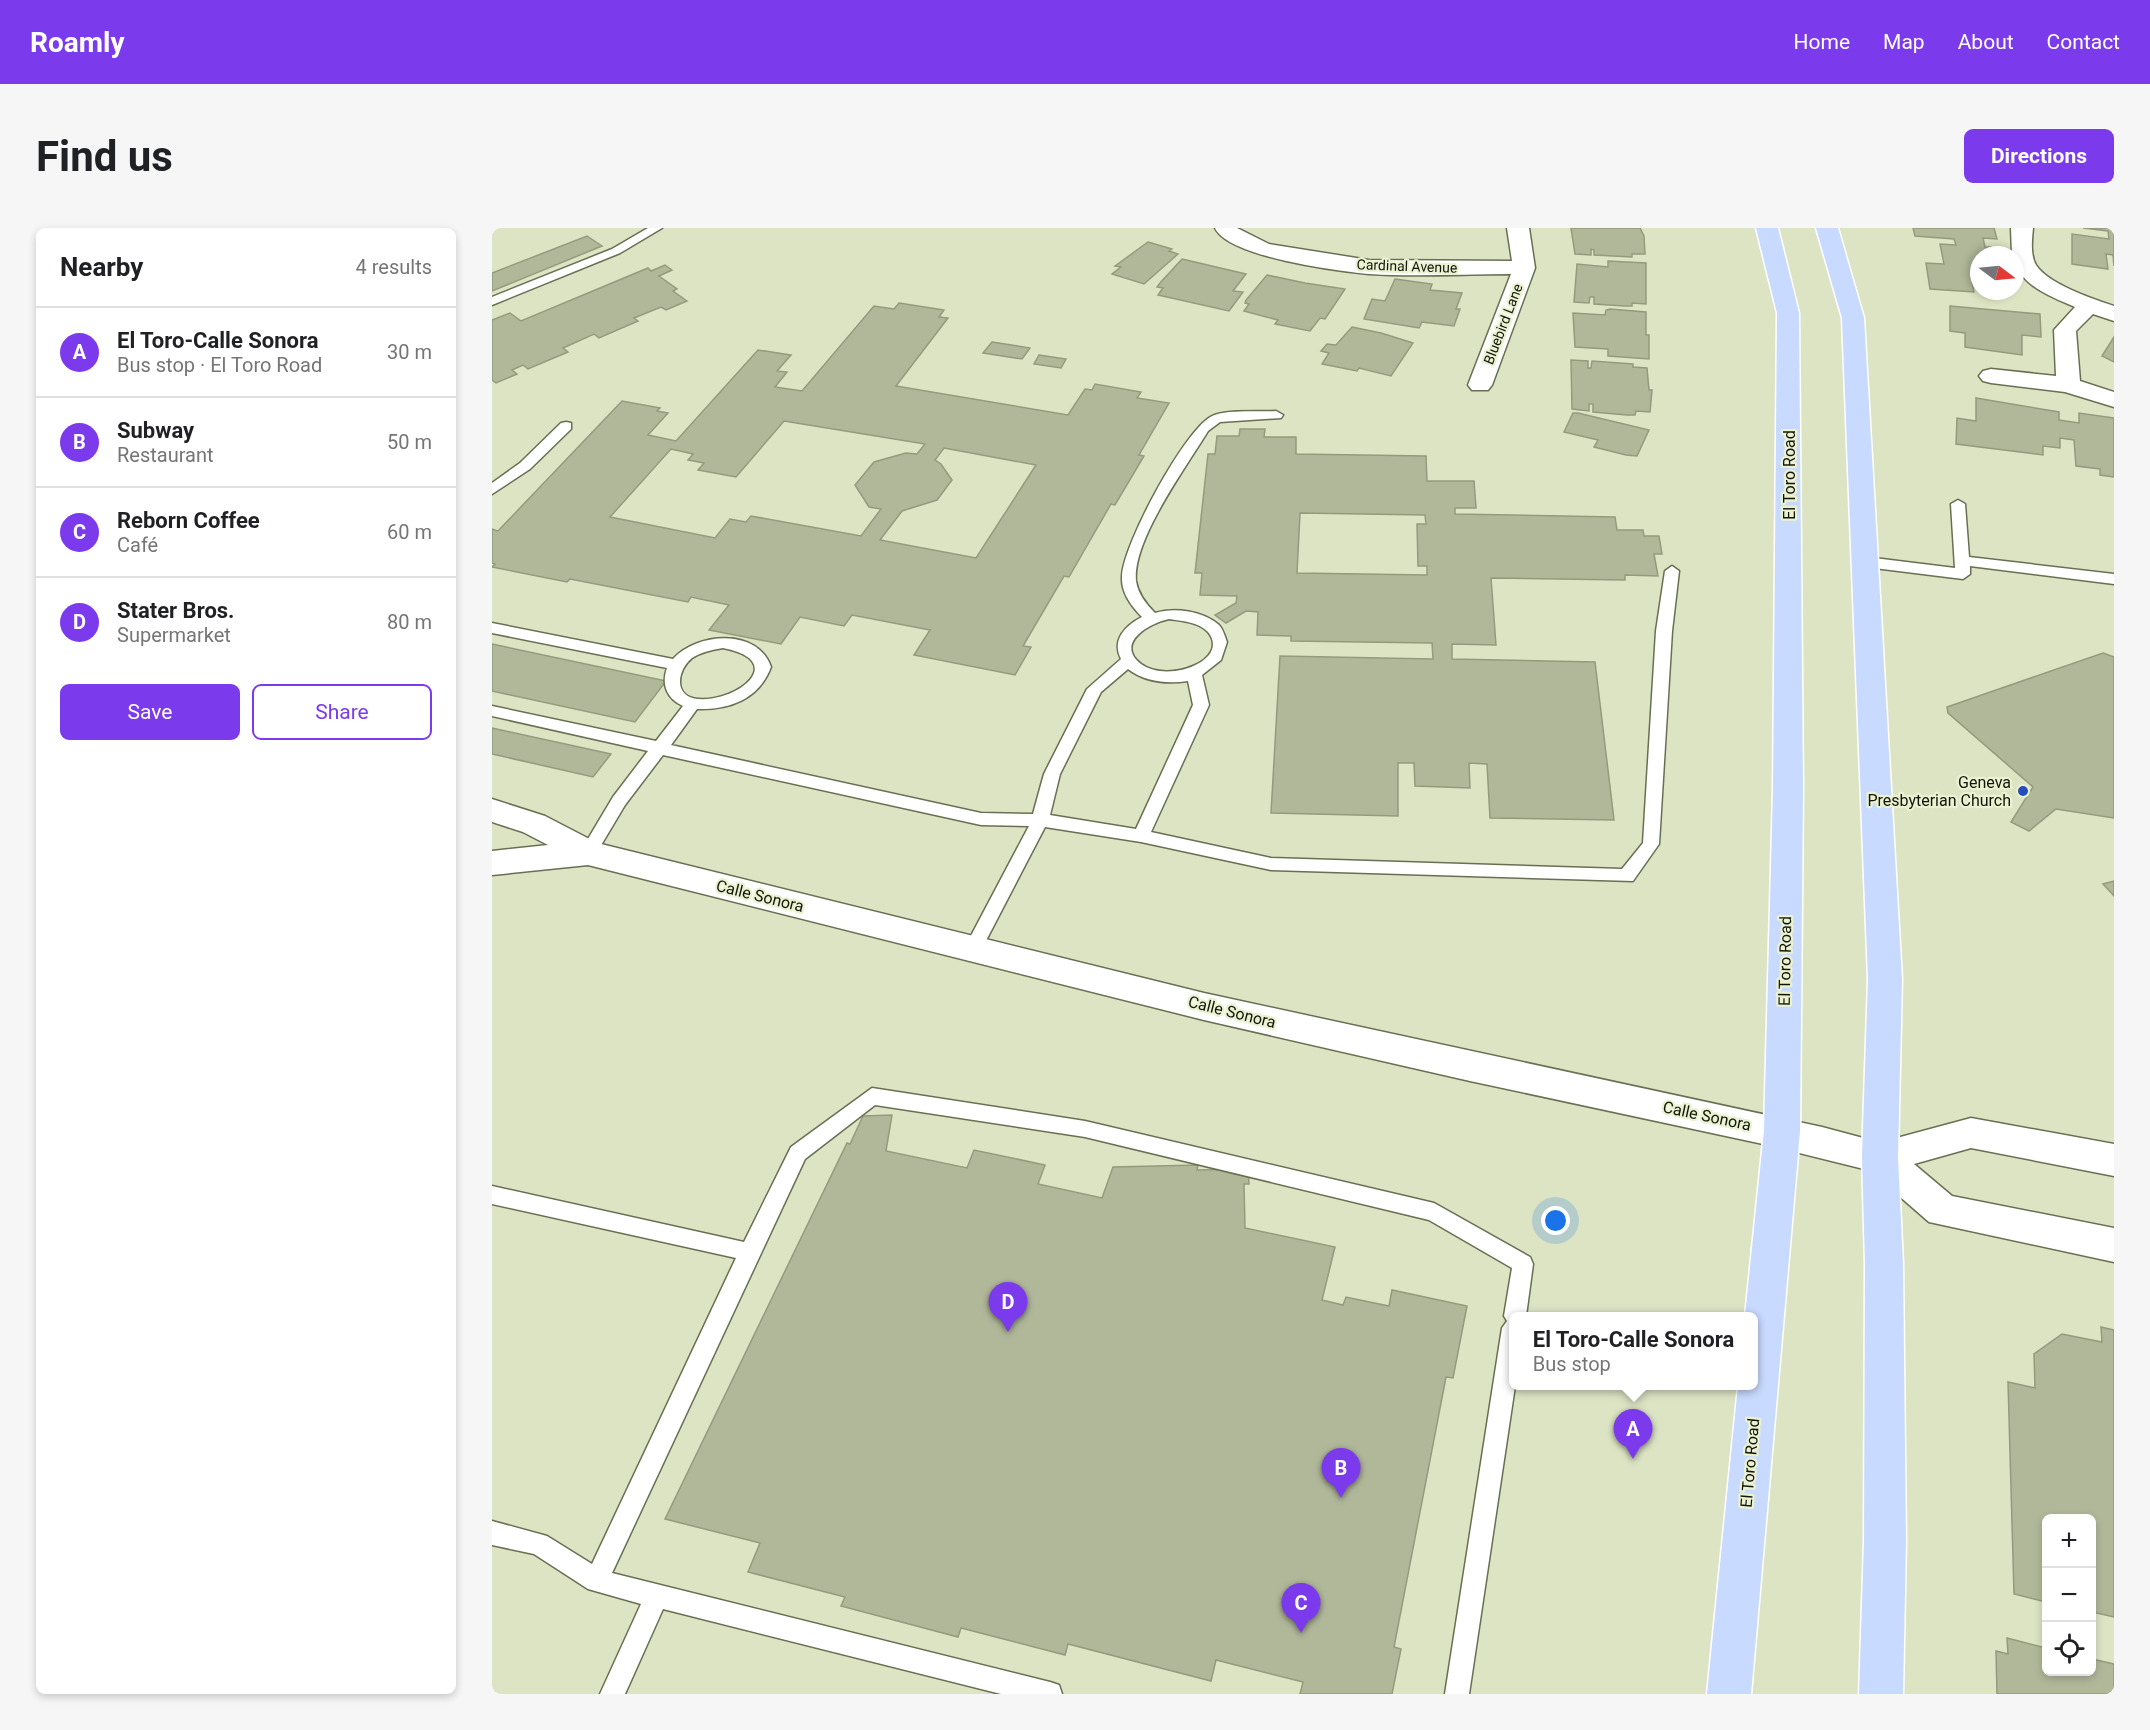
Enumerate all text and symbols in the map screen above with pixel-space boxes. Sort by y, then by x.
text: Roamly [30,26,125,59]
text: Home [1794,30,1850,54]
text: Map [1883,30,1925,54]
text: About [1958,30,2014,54]
text: Contact [2047,30,2120,54]
button: Directions [1964,129,2114,183]
text: Find us [36,132,173,181]
north arrow [1970,246,2024,300]
text: Nearby [60,252,143,282]
text: 4 results [356,255,432,279]
street label: Cardinal Avenue [1356,256,1458,276]
street label: Bluebird Lane [1480,282,1526,366]
text: El Toro-Calle Sonora [117,328,318,353]
text: A [73,340,86,364]
text: 30 m [387,340,432,364]
text: Bus stop · El Toro Road [117,353,322,377]
text: Subway [117,418,194,443]
text: B [73,430,86,454]
text: 50 m [387,430,432,454]
street label: El Toro Road [1780,430,1799,520]
text: Restaurant [117,443,214,467]
text: Reborn Coffee [117,508,260,533]
text: C [73,520,86,544]
text: 60 m [387,520,432,544]
text: Café [117,533,158,557]
text: Stater Bros. [117,598,234,623]
text: D [73,610,86,634]
text: 80 m [387,610,432,634]
text: Supermarket [117,623,231,647]
button: Save [60,684,240,740]
button: Share [252,684,432,740]
place label: Geneva Presbyterian Church [1867,773,2011,810]
marker: Geneva Presbyterian Church [2016,784,2030,798]
street label: Calle Sonora [714,876,806,916]
street label: El Toro Road [1775,916,1795,1006]
street label: Calle Sonora [1186,992,1278,1032]
street label: Calle Sonora [1661,1097,1753,1135]
your location [1541,1206,1570,1235]
pin: D [988,1282,1028,1332]
popup [1509,1312,1758,1390]
text: El Toro-Calle Sonora [1533,1327,1734,1352]
text: Bus stop [1533,1352,1611,1376]
pin: A [1614,1410,1652,1459]
street label: El Toro Road [1737,1418,1763,1508]
pin: B [1322,1448,1360,1498]
map controls [2042,1514,2096,1676]
button: + [2042,1514,2096,1568]
button: − [2042,1568,2096,1622]
pin: C [1282,1584,1320,1633]
button: locate [2042,1622,2096,1676]

